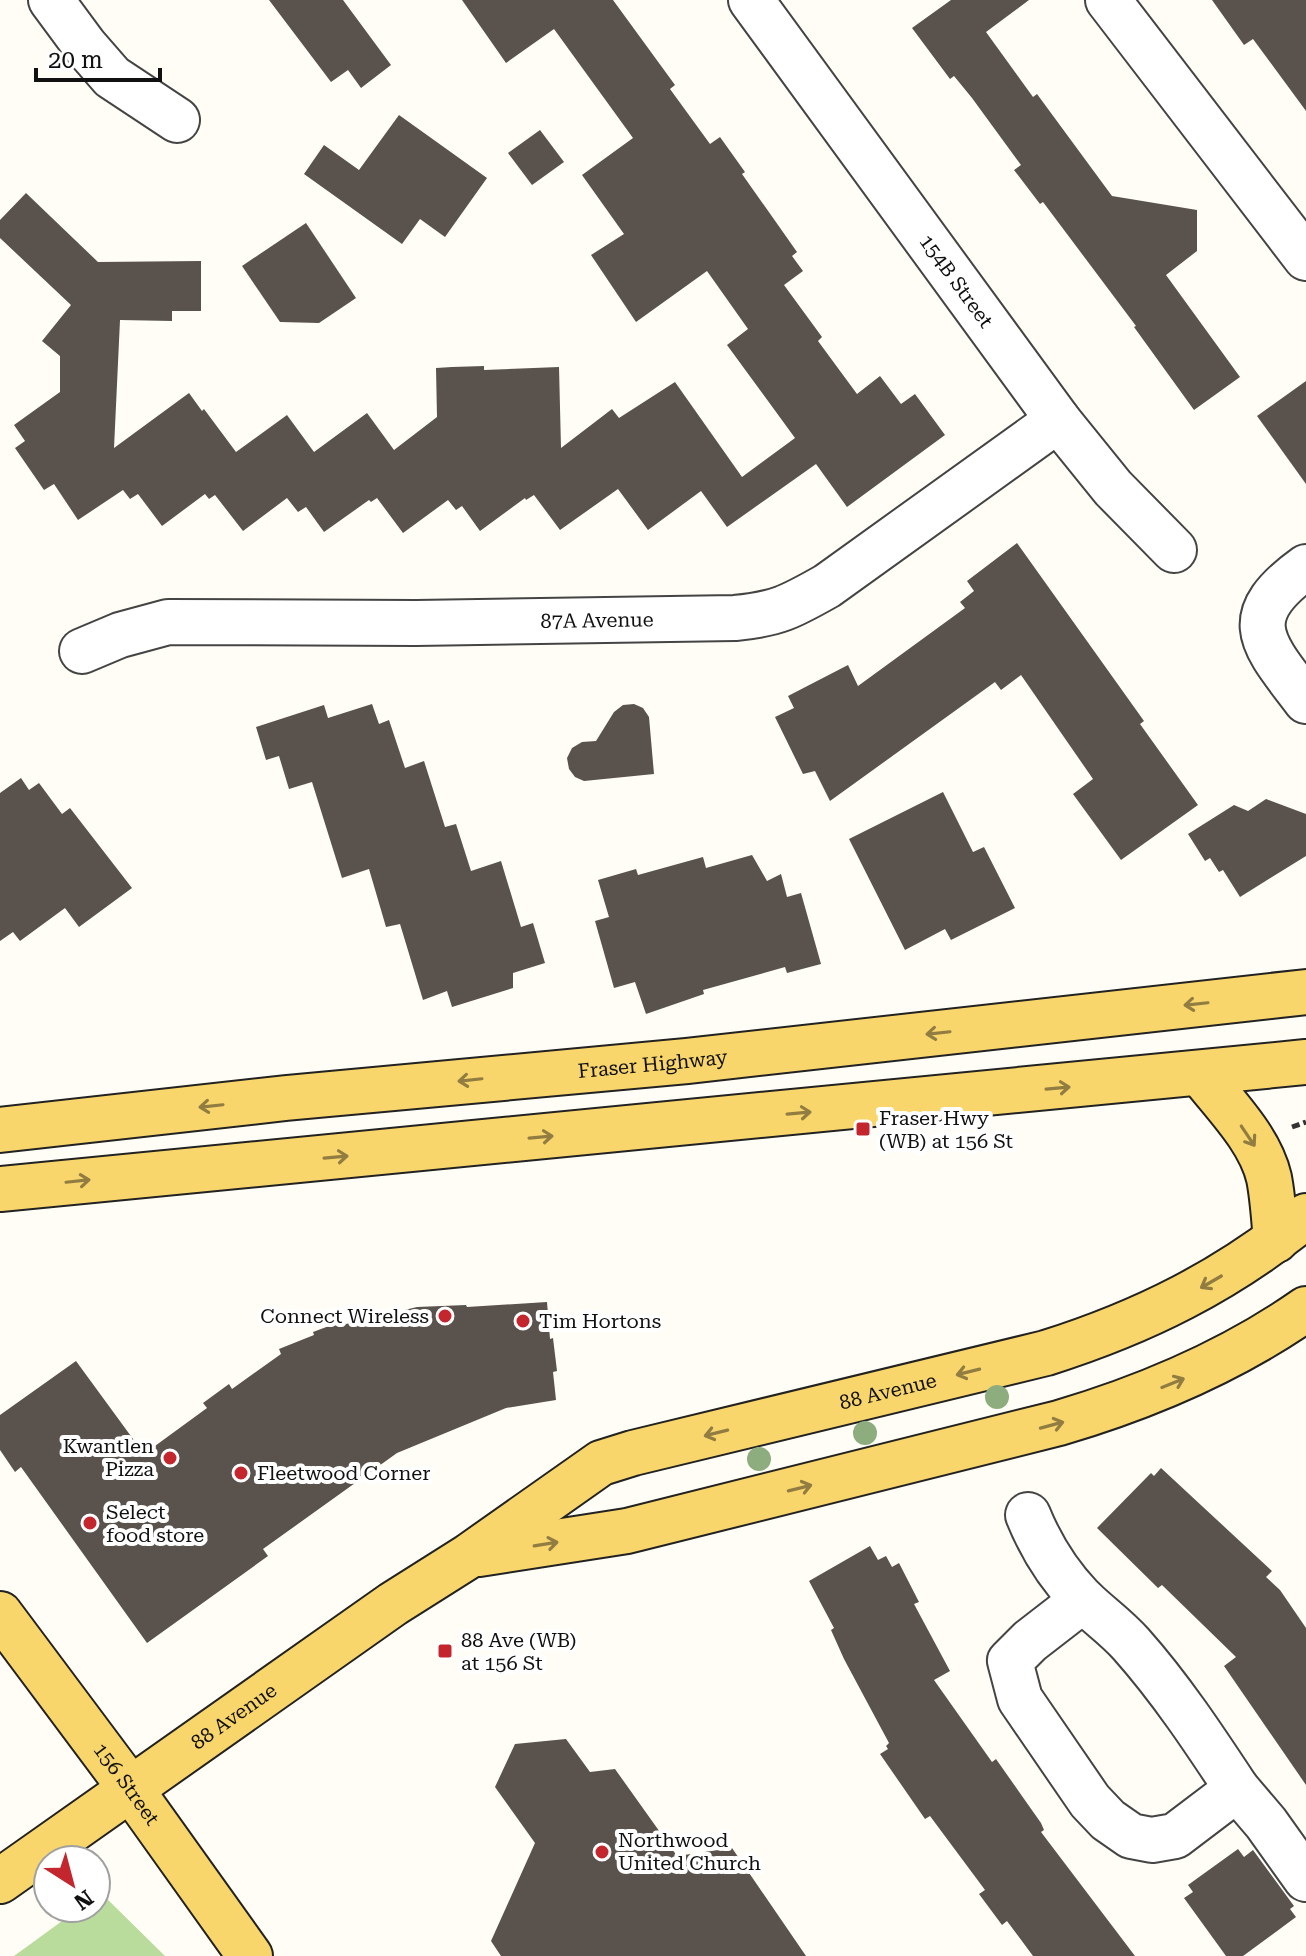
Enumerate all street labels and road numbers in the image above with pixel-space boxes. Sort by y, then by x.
street label: 154B Street [914,230,999,333]
street label: 87A Avenue [540,607,654,633]
street label: Fraser Highway [577,1045,729,1083]
street label: 88 Avenue [837,1368,939,1415]
street label: 88 Avenue [186,1678,281,1755]
street label: 156 Street [89,1738,165,1830]

